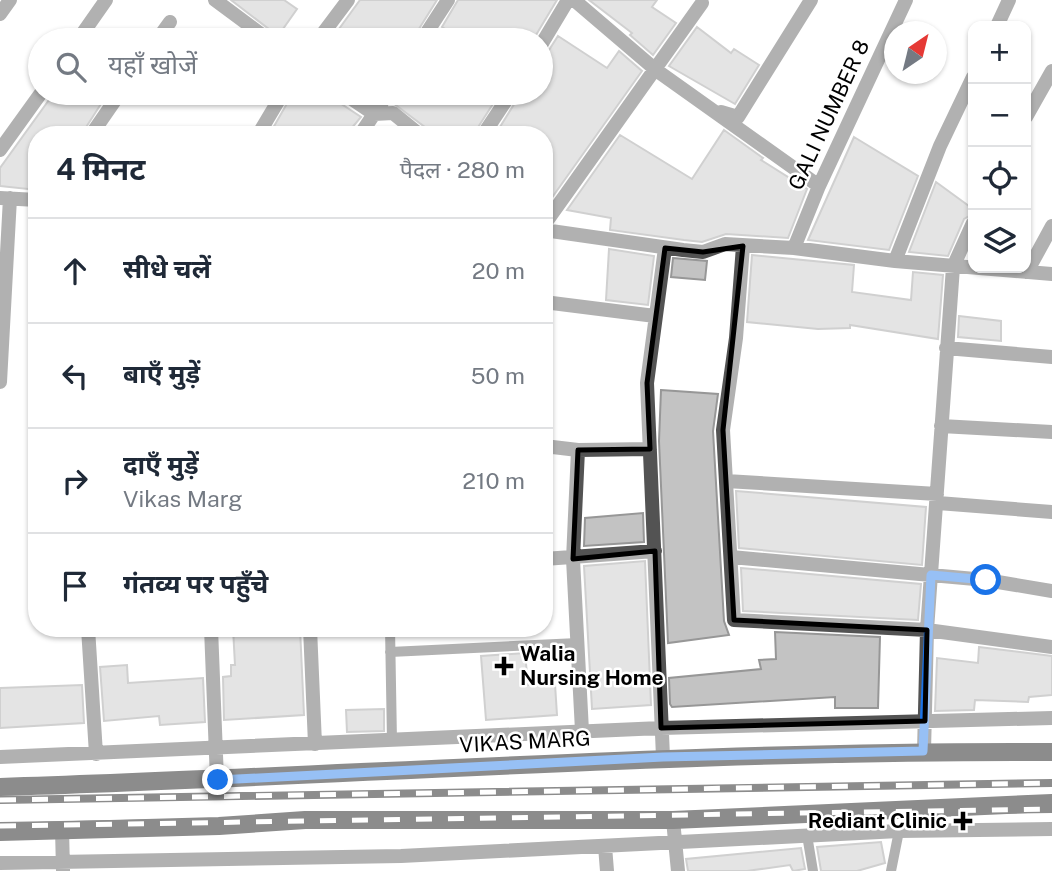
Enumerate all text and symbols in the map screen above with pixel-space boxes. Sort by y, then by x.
north arrow [884,21,947,84]
map controls [968,21,1031,273]
button: + [968,21,1031,84]
search box [28,28,553,105]
street label: GALI NUMBER 8 [783,36,874,194]
icon: search [52,48,90,86]
text: यहाँ खोजें [108,49,197,80]
button: − [968,84,1031,147]
button: locate [968,147,1031,210]
text: 4 मिनट [56,151,145,187]
text: पैदल · 280 m [400,156,525,183]
button: layers [968,210,1031,273]
icon: ahead [56,252,94,290]
text: सीधे चलें [123,253,211,284]
text: 20 m [472,257,525,284]
icon: left [56,357,94,395]
text: बाएँ मुड़ें [123,358,200,389]
text: 50 m [471,362,525,389]
text: दाएँ मुड़ें [123,449,199,480]
icon: right [56,462,94,500]
text: 210 m [462,467,525,494]
text: Vikas Marg [123,485,243,512]
route start [970,564,1001,595]
icon: arrive [56,567,94,605]
text: गंतव्य पर पहुँचे [123,568,268,599]
place label: Walia Nursing Home [520,641,664,690]
marker: Walia Nursing Home [494,656,514,676]
street label: VIKAS MARG [459,726,591,757]
route end [202,764,233,795]
place label: Rediant Clinic [808,808,947,833]
marker: Rediant Clinic [953,811,973,831]

